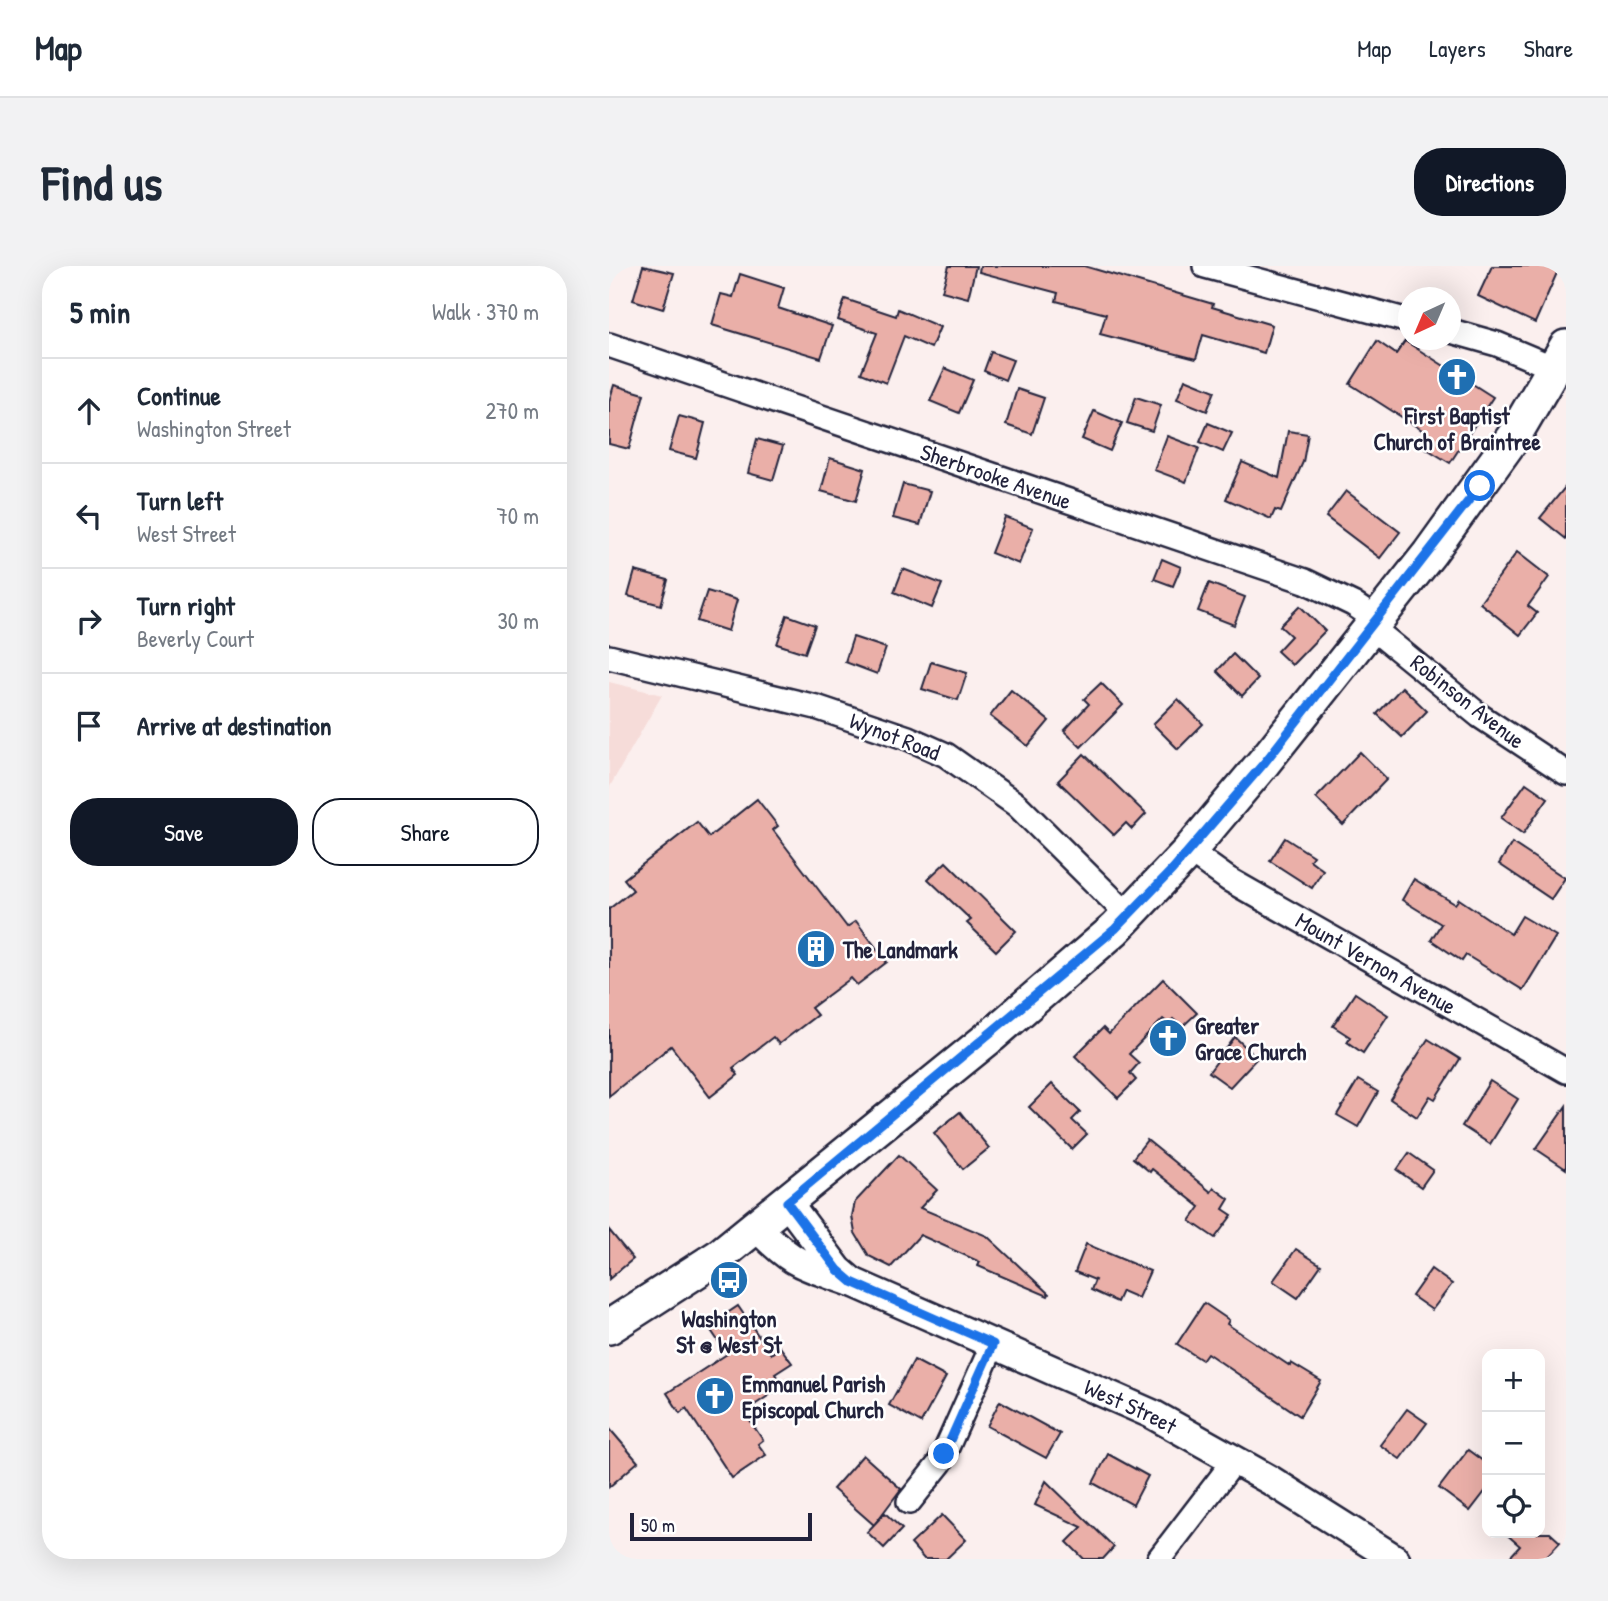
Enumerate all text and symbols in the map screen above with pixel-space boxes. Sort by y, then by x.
text: Map [35,26,82,70]
text: Map [1357,32,1391,64]
text: Layers [1429,32,1486,64]
text: Share [1524,32,1573,64]
button: Directions [1414,148,1566,216]
text: Find us [42,149,162,215]
north arrow [1398,287,1461,350]
text: 5 min [70,292,130,332]
text: Walk · 370 m [432,296,539,327]
church icon: First Baptist Church of Braintree [1436,356,1478,398]
text: Continue [137,378,221,413]
icon: ahead [70,392,108,430]
text: 270 m [486,395,539,426]
place label: First Baptist Church of Braintree [1373,400,1541,457]
text: Washington Street [137,413,291,444]
street label: Sherbrooke Avenue [917,436,1075,516]
route start [1464,470,1495,501]
text: Turn left [137,483,223,518]
icon: left [70,497,108,535]
text: 70 m [496,500,539,531]
text: West Street [137,518,236,549]
text: Turn right [137,588,235,623]
icon: right [70,602,108,640]
text: 30 m [497,605,539,636]
text: Beverly Court [137,623,254,654]
street label: Robinson Avenue [1405,647,1531,755]
street label: Wynot Road [845,705,945,767]
icon: arrive [70,707,108,745]
text: Arrive at destination [137,708,332,743]
button: Save [70,798,298,866]
button: Share [312,798,539,866]
street label: Mount Vernon Avenue [1290,904,1462,1022]
building icon: The Landmark [795,928,837,970]
place label: The Landmark [842,934,958,965]
place label: Greater Grace Church [1195,1010,1307,1067]
church icon: Greater Grace Church [1147,1017,1189,1059]
bus stop icon: Washington St @ West St [708,1259,750,1301]
place label: Washington St @ West St [676,1303,783,1360]
map controls [1482,1349,1545,1538]
button: + [1482,1349,1545,1412]
place label: Emmanuel Parish Episcopal Church [742,1368,886,1426]
street label: West Street [1080,1371,1184,1441]
church icon: Emmanuel Parish Episcopal Church [694,1375,736,1417]
button: − [1482,1412,1545,1475]
route end [928,1438,959,1469]
button: locate [1482,1475,1545,1538]
scale bar [630,1510,812,1542]
text: 50 m [641,1512,675,1538]

